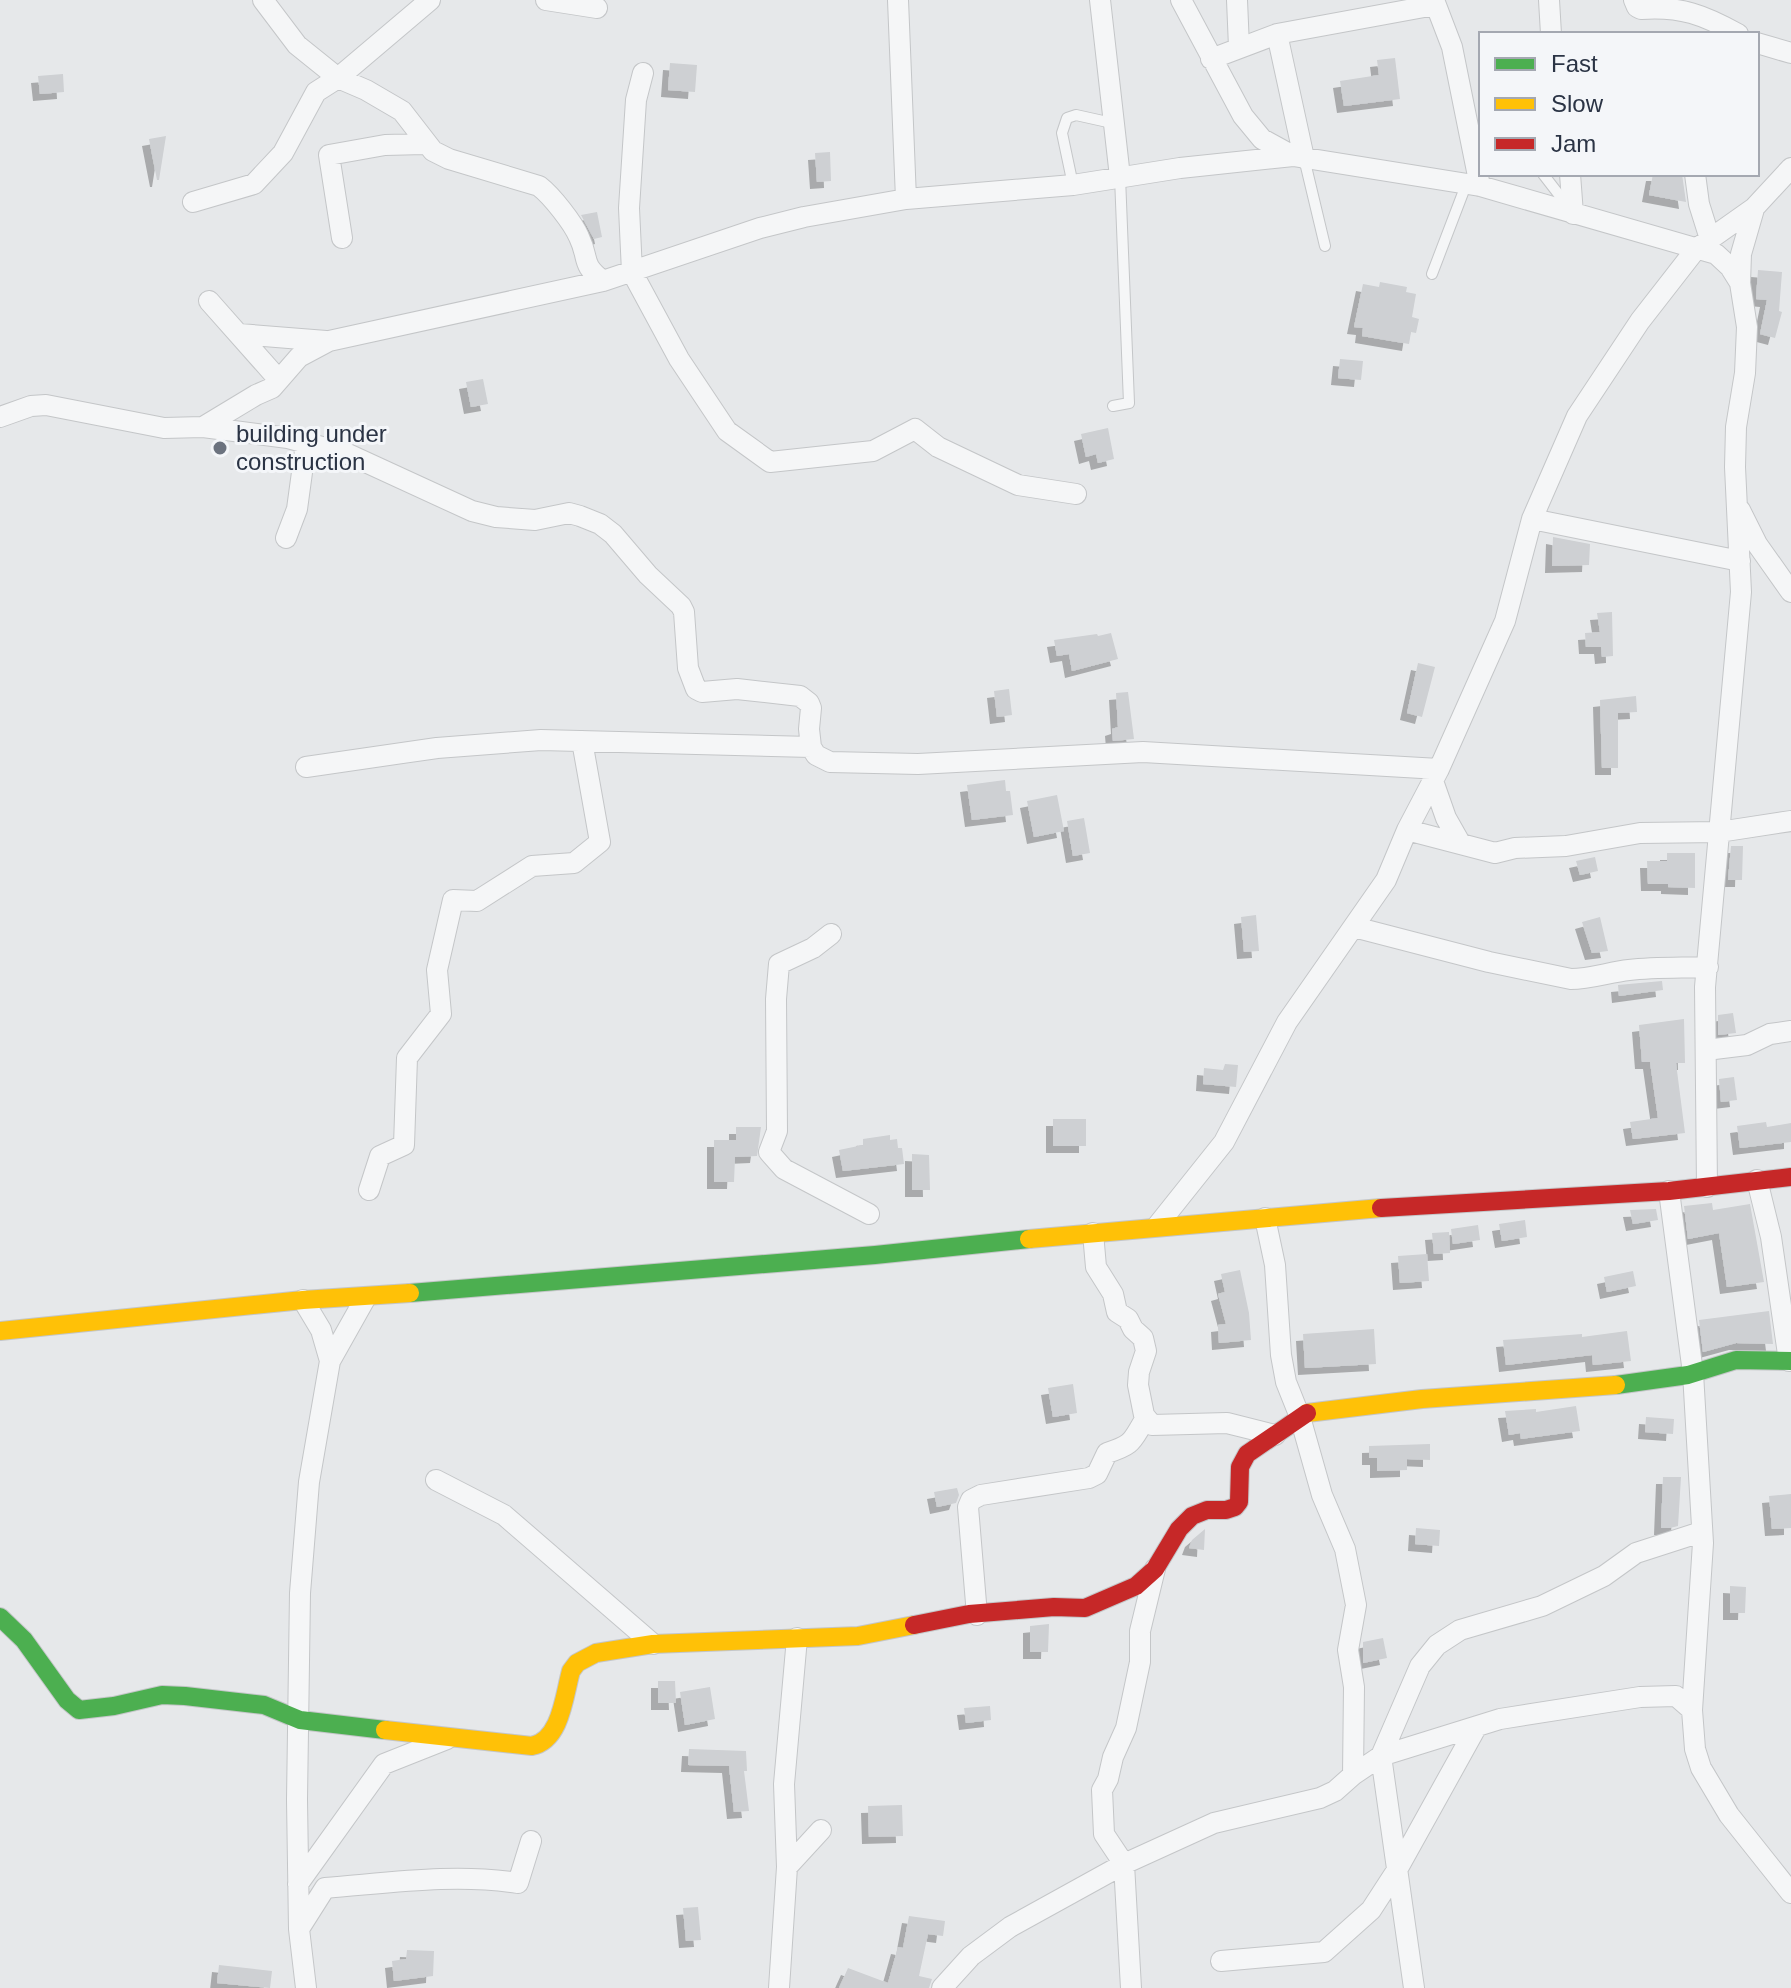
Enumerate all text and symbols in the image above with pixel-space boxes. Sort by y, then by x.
legend [1479,32,1759,176]
text: Fast [1551,50,1598,77]
text: Slow [1551,90,1604,117]
text: Jam [1551,130,1596,157]
place label: building under construction [236,420,387,475]
marker: building under construction [211,439,229,457]

